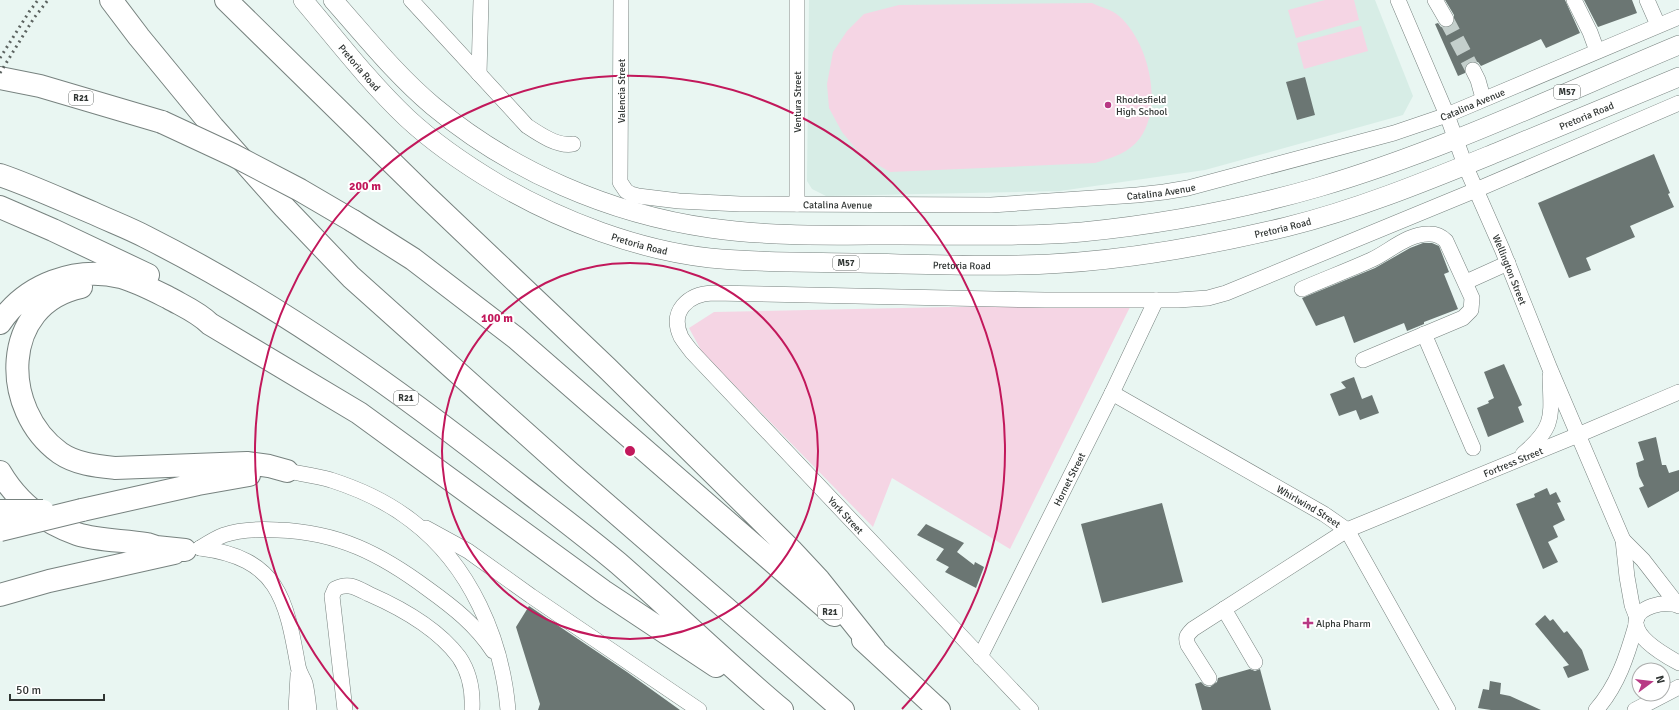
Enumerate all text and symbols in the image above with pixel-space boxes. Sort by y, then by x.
street label: Pretoria Road [335,42,382,94]
street label: Valencia Street [616,58,628,123]
street label: Ventura Street [792,71,804,133]
road number: M57 [1554,85,1580,99]
street label: Catalina Avenue [1439,86,1507,124]
road number: R21 [69,91,93,105]
place label: Rhodesfield High School [1116,94,1167,118]
marker: Rhodesfield High School [1103,100,1113,110]
street label: Pretoria Road [1557,100,1616,133]
text: 200 m [349,179,381,194]
street label: Catalina Avenue [1126,181,1197,203]
street label: Catalina Avenue [803,199,872,212]
street label: Pretoria Road [1253,216,1313,241]
street label: Pretoria Road [609,231,669,258]
street label: Wellington Street [1489,233,1529,307]
road number: M57 [833,256,859,270]
street label: Pretoria Road [933,260,991,272]
text: 100 m [481,311,513,326]
road number: R21 [394,391,418,405]
centre of rings [623,444,637,458]
street label: Fortress Street [1482,445,1545,480]
street label: Hornet Street [1052,450,1088,508]
street label: Whirlwind Street [1274,483,1343,531]
street label: York Street [825,495,866,537]
road number: R21 [818,605,842,619]
marker: Alpha Pharm [1303,618,1313,628]
place label: Alpha Pharm [1316,618,1371,630]
north arrow [1631,662,1671,702]
text: N [1653,674,1667,685]
scale bar [10,676,104,702]
text: 50 m [16,683,41,698]

